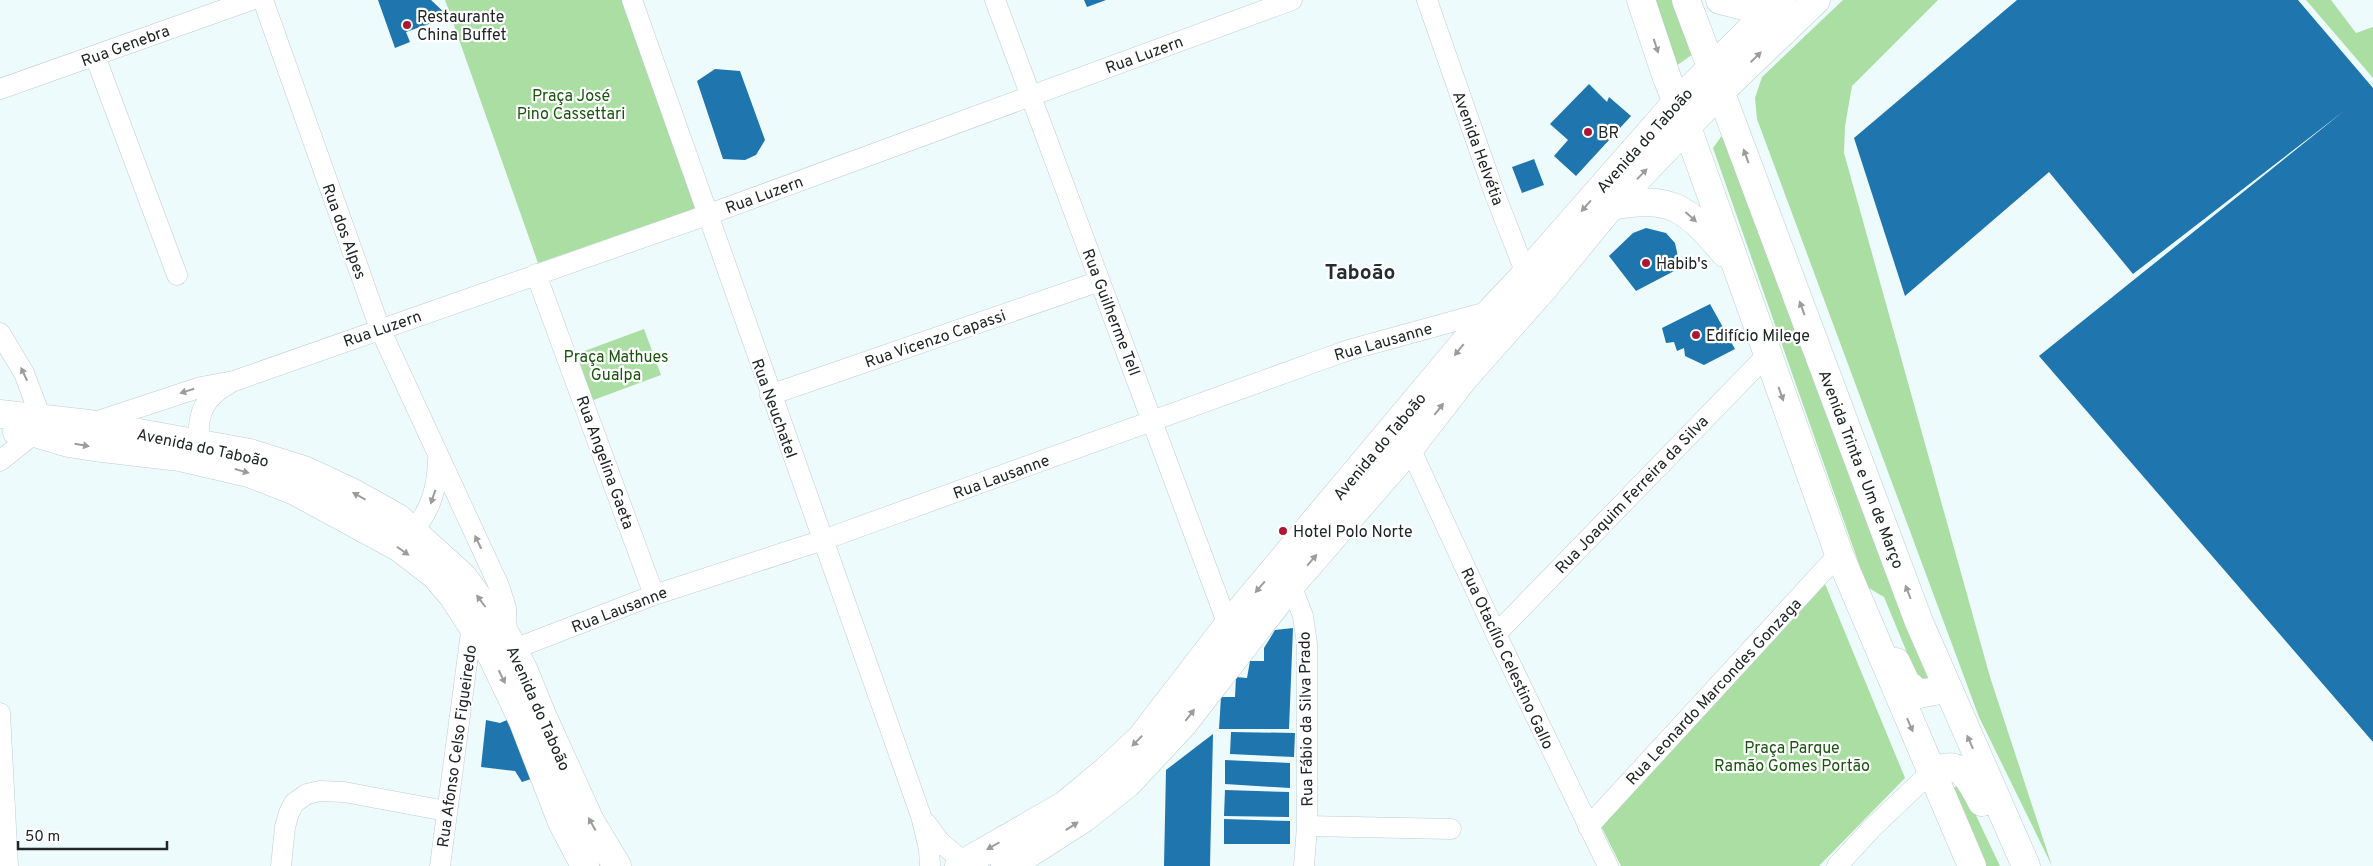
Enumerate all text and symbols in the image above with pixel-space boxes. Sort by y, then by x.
place label: Restaurante China Buffet [417,8,506,46]
marker: Restaurante China Buffet [401,19,413,31]
street label: Rua Genebra [79,22,173,72]
street label: Rua Luzern [1103,33,1186,79]
one-way arrow [1653,39,1660,54]
one-way arrow [1750,51,1762,63]
street label: Avenida do Taboão [1593,85,1698,198]
park label: Praça José Pino Cassettari [517,87,625,125]
street label: Avenida Helvétia [1447,89,1507,209]
place label: BR [1598,124,1619,144]
marker: BR [1582,126,1594,138]
one-way arrow [1742,148,1750,163]
one-way arrow [1636,168,1648,180]
street label: Rua Luzern [723,173,806,219]
street label: Rua dos Alpes [317,181,370,282]
one-way arrow [1580,199,1592,211]
one-way arrow [1684,211,1697,222]
street label: Rua Guilherme Tell [1077,246,1144,379]
place label: Habib's [1656,255,1708,275]
marker: Habib's [1640,257,1652,269]
district label: Taboão [1325,260,1395,287]
one-way arrow [1798,301,1805,316]
street label: Rua Vicenzo Capassi [863,306,1009,373]
street label: Rua Luzern [341,307,424,353]
street label: Rua Lausanne [1332,319,1435,366]
place label: Edifício Milege [1706,327,1810,347]
marker: Edifício Milege [1690,329,1702,341]
one-way arrow [1453,343,1464,356]
park label: Praça Mathues Gualpa [564,348,668,386]
street label: Rua Neuchatel [746,356,800,461]
one-way arrow [19,367,27,381]
street label: Avenida Trinta e Um de Março [1813,367,1907,572]
one-way arrow [1778,387,1785,402]
one-way arrow [179,388,194,396]
street label: Avenida do Taboão [1330,389,1431,505]
street label: Rua Angelina Gaeta [571,393,638,532]
one-way arrow [1434,403,1445,416]
street label: Rua Joaquim Ferreira da Silva [1552,412,1713,579]
street label: Avenida do Taboão [135,425,270,473]
one-way arrow [74,442,90,450]
street label: Rua Lausanne [951,451,1053,505]
one-way arrow [234,468,249,476]
one-way arrow [429,490,436,505]
one-way arrow [352,492,366,500]
place label: Hotel Polo Norte [1293,523,1413,543]
marker: Hotel Polo Norte [1277,525,1289,537]
one-way arrow [474,535,482,549]
one-way arrow [396,545,409,556]
one-way arrow [1306,554,1317,566]
street label: Rua Otacílio Celestino Gallo [1455,565,1557,753]
one-way arrow [1255,580,1266,593]
street label: Rua Lausanne [569,583,670,638]
one-way arrow [1904,584,1912,599]
one-way arrow [476,594,486,608]
street label: Rua Leonardo Marcondes Gonzaga [1622,595,1807,790]
street label: Rua Fábio da Silva Prado [1295,631,1319,807]
street label: Avenida do Taboão [501,643,574,774]
street label: Rua Afonso Celso Figueiredo [434,644,482,849]
one-way arrow [498,669,506,684]
one-way arrow [1184,709,1195,722]
one-way arrow [1907,718,1915,732]
one-way arrow [1131,735,1143,747]
one-way arrow [1966,735,1974,749]
park label: Praça Parque Ramão Gomes Portão [1714,739,1870,777]
one-way arrow [588,817,596,831]
scale bar [18,818,166,850]
one-way arrow [1065,821,1078,831]
text: 50 m [25,828,60,847]
one-way arrow [987,842,1000,851]

